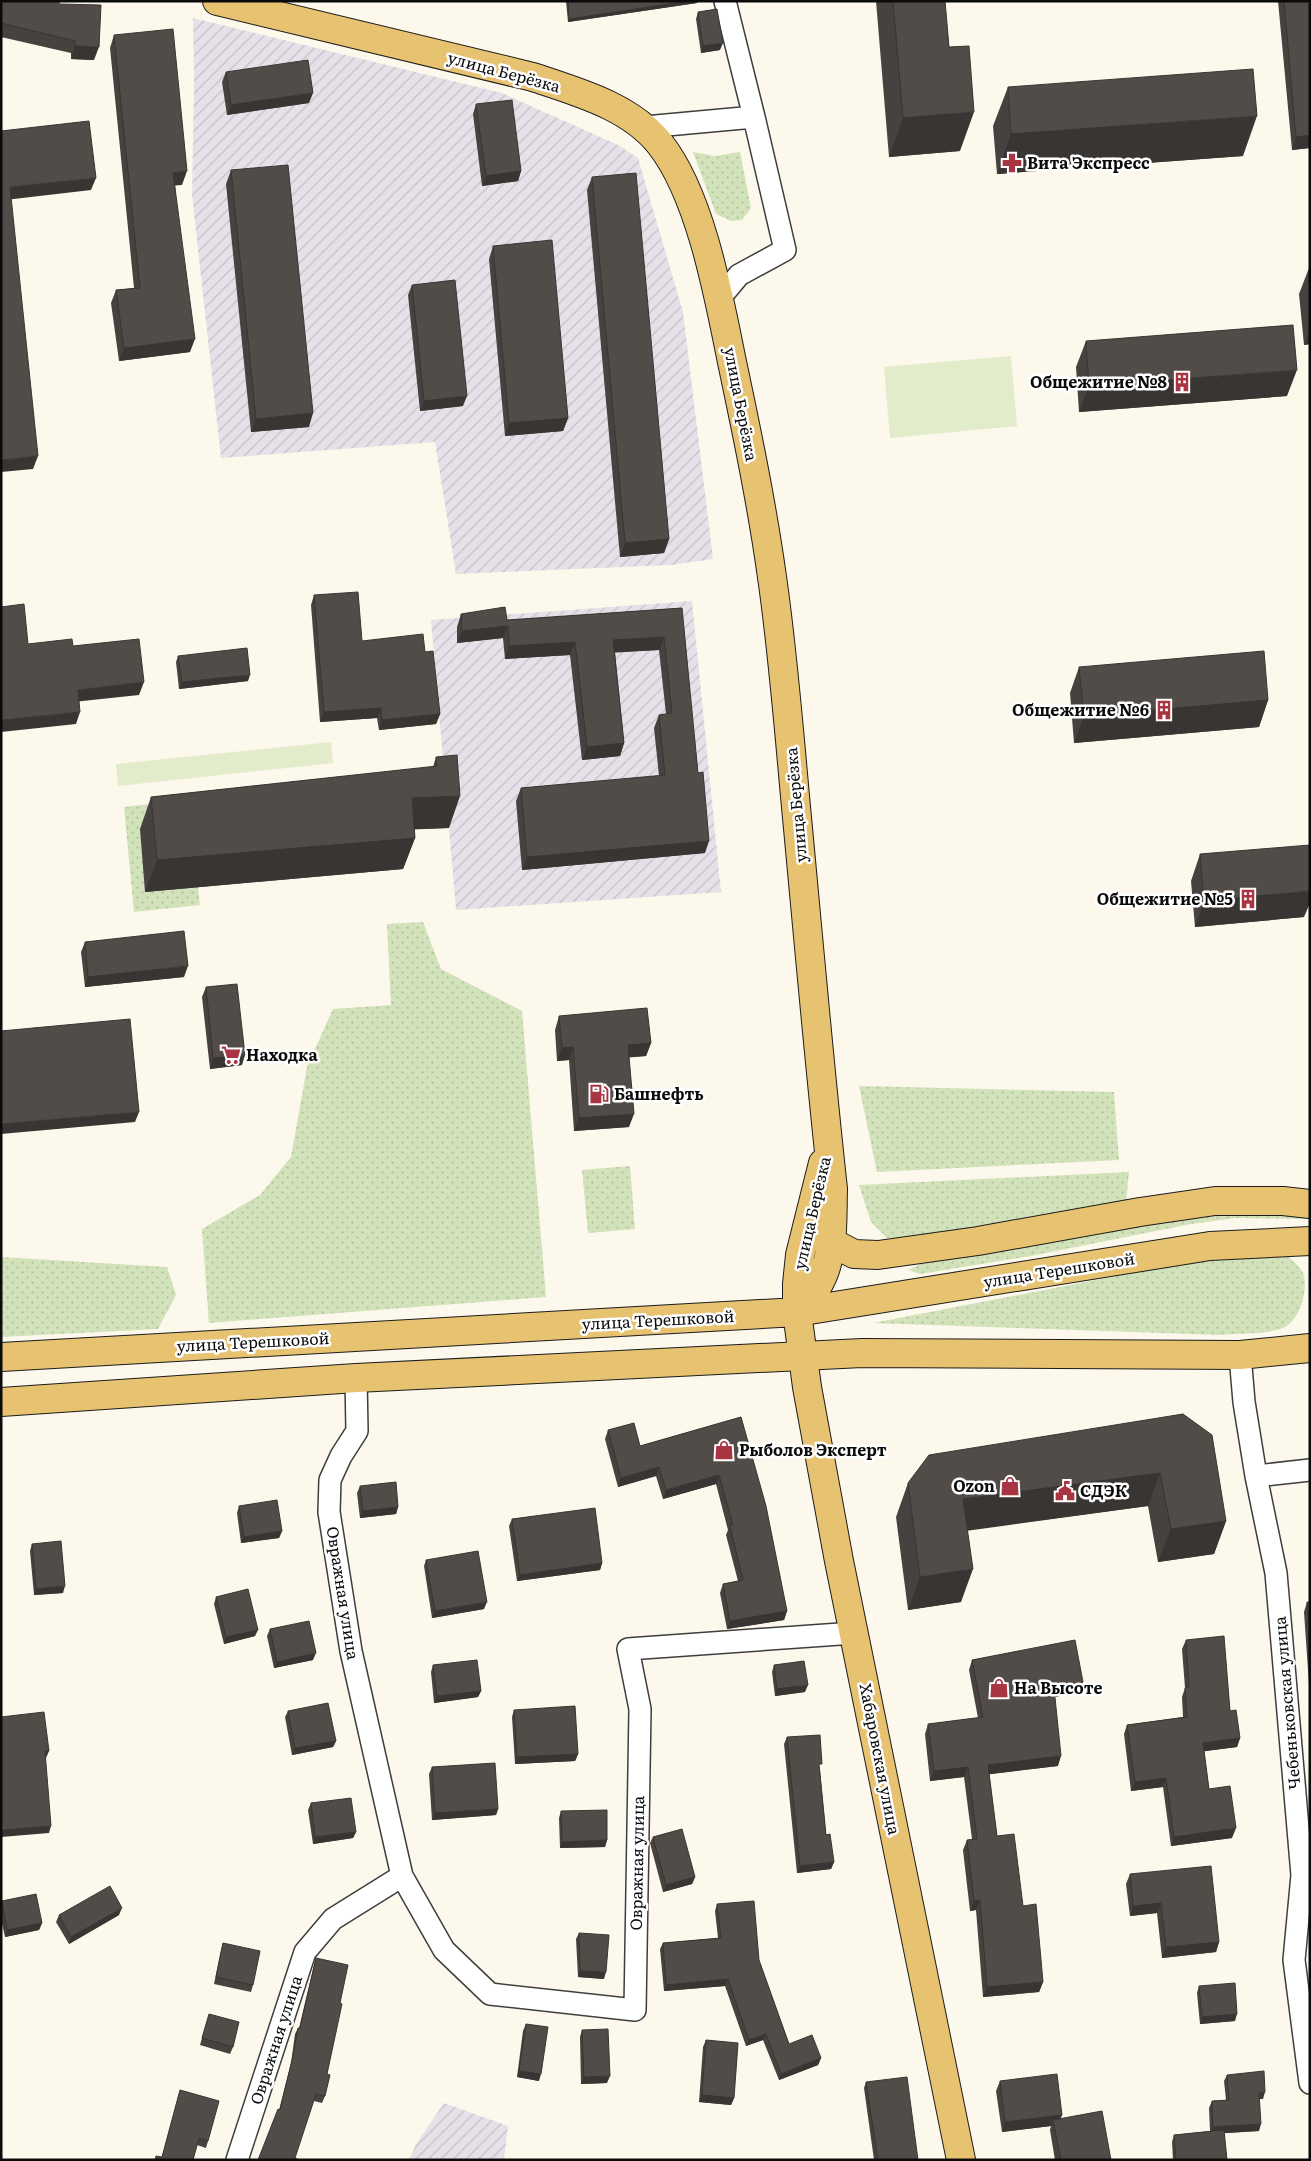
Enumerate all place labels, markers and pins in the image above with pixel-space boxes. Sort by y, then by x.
place label: Вита Экспресс [1027,150,1150,174]
pharmacy icon: Вита Экспресс [1001,152,1023,174]
place label: Общежитие №8 [1030,369,1168,393]
building icon: Общежитие №8 [1171,371,1193,393]
place label: Общежитие №6 [1012,697,1149,721]
building icon: Общежитие №6 [1153,699,1175,721]
place label: Общежитие №5 [1097,886,1233,910]
building icon: Общежитие №5 [1237,888,1259,910]
place label: Находка [246,1042,318,1066]
supermarket icon: Находка [220,1044,242,1066]
place label: Башнефть [614,1081,704,1105]
fuel station icon: Башнефть [588,1083,610,1105]
place label: Рыболов Эксперт [739,1437,887,1461]
shop icon: Рыболов Эксперт [713,1439,735,1461]
place label: Ozon [953,1473,995,1497]
shop icon: Ozon [999,1475,1021,1497]
place label: СДЭК [1080,1478,1128,1502]
public building icon: СДЭК [1054,1480,1076,1502]
place label: На Высоте [1014,1675,1103,1699]
shop icon: На Высоте [988,1677,1010,1699]

